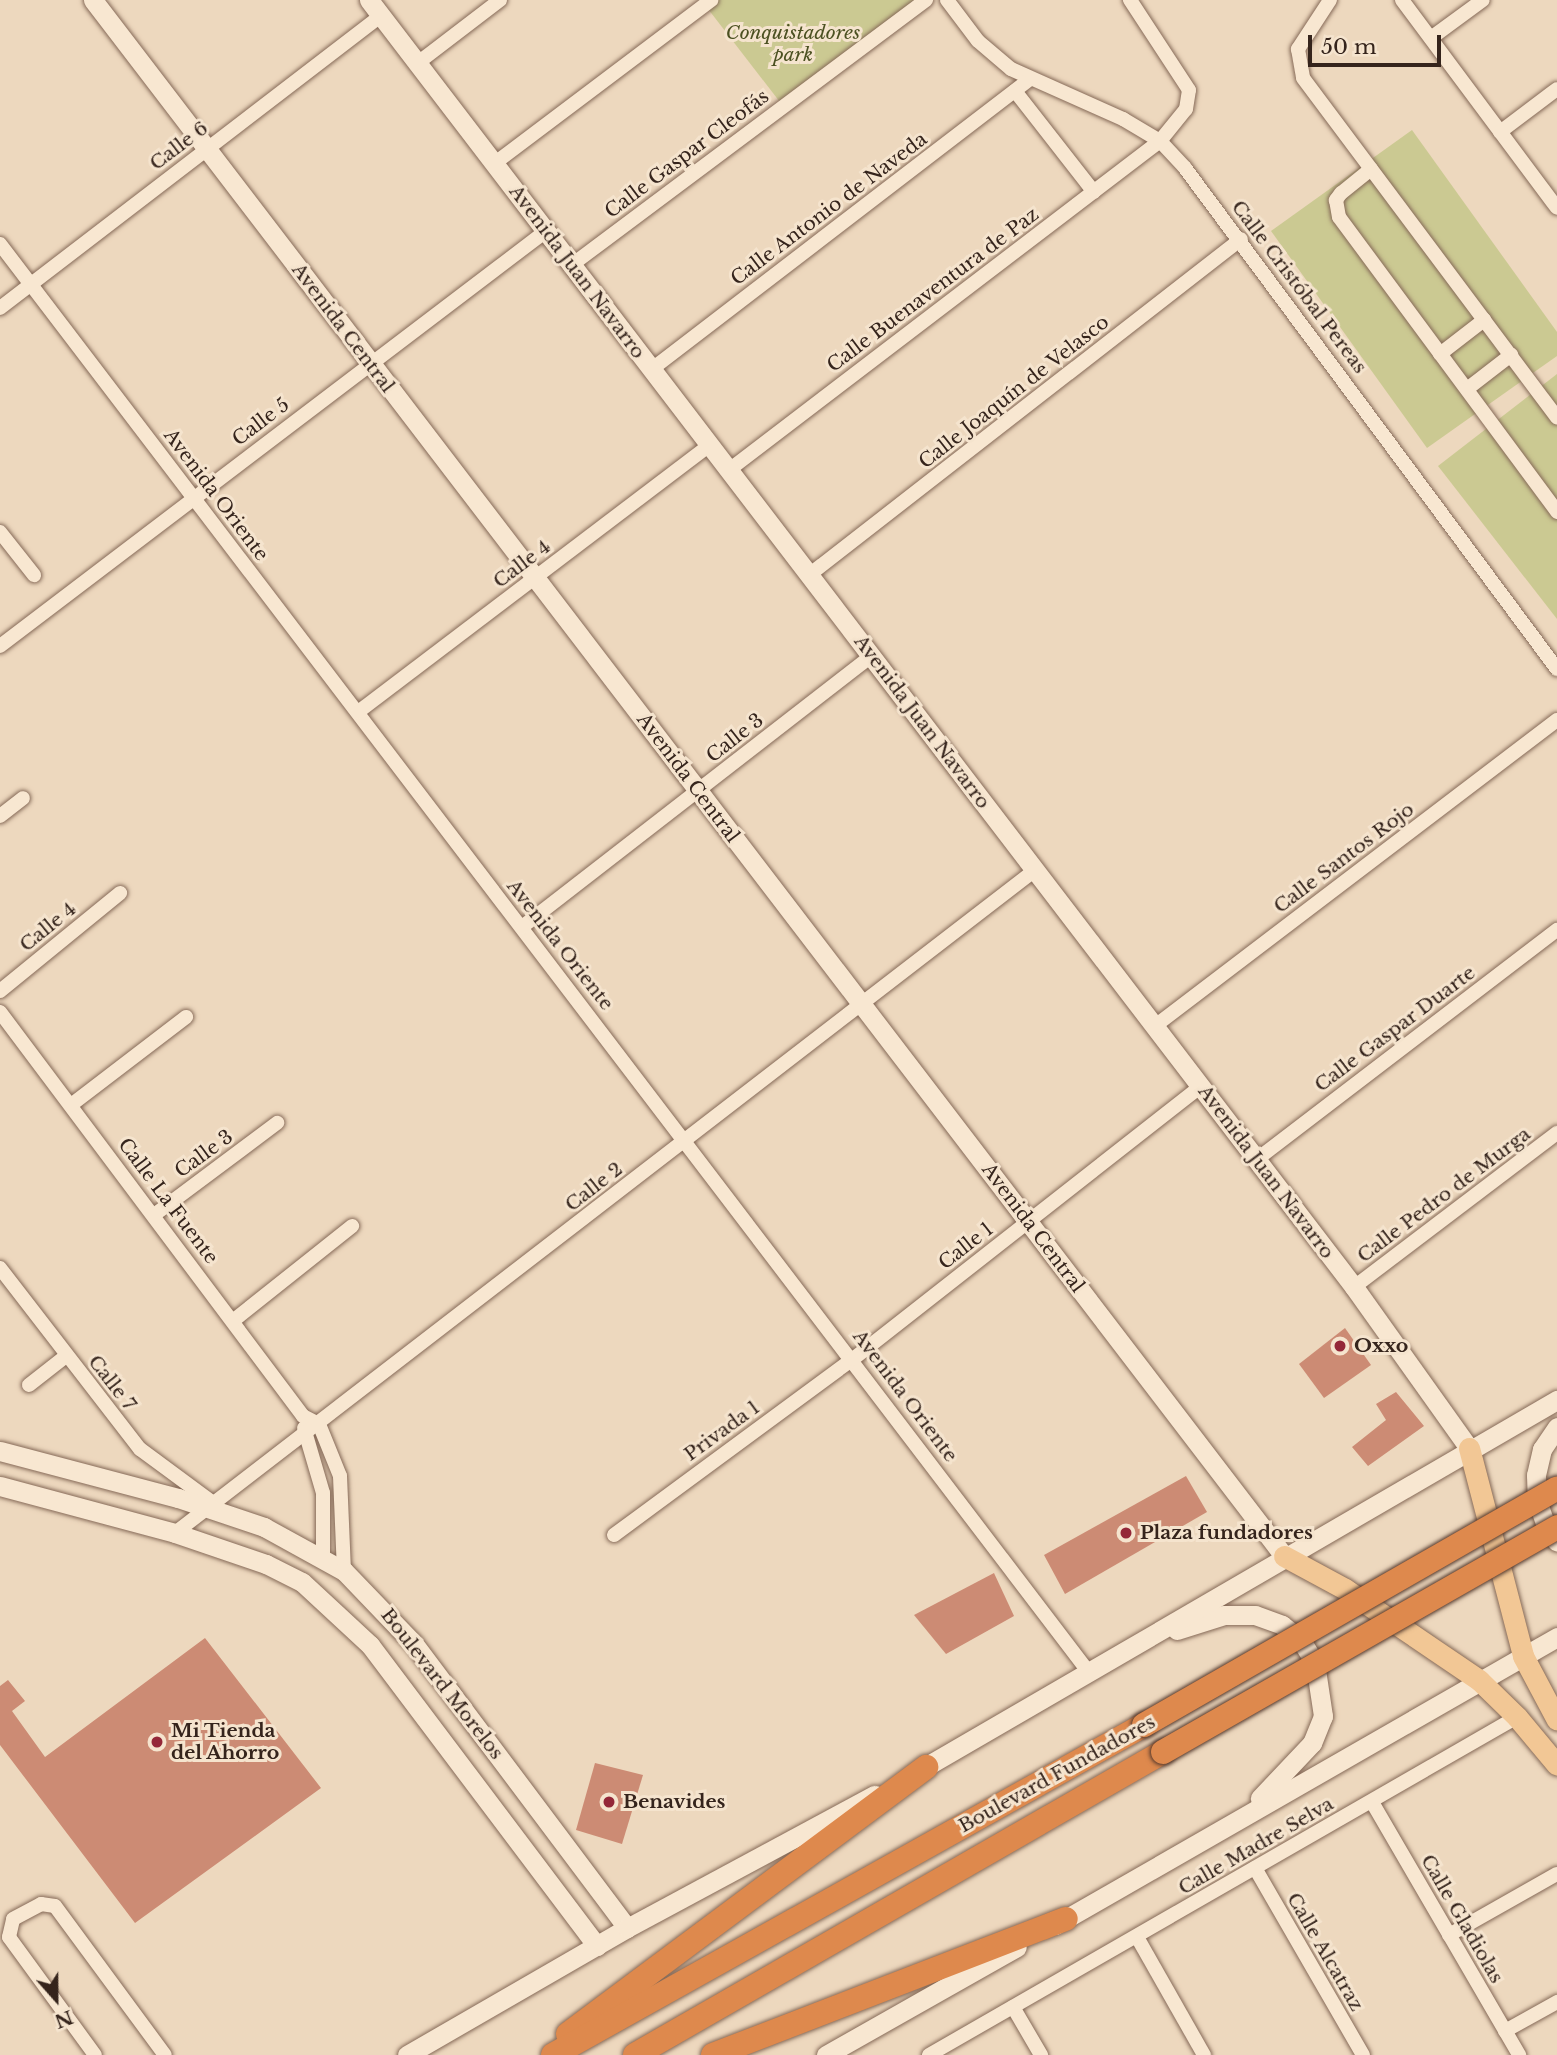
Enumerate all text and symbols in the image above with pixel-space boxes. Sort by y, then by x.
scale bar [1312,21,1445,65]
park label: Conquistadores park [726,22,860,66]
text: 50 m [1321,34,1376,60]
street label: Calle Gaspar Cleofás [600,85,774,223]
street label: Calle 6 [146,117,212,175]
street label: Calle Antonio de Naveda [726,128,932,290]
street label: Avenida Juan Navarro [504,181,650,363]
street label: Calle Cristóbal Pereas [1227,196,1371,378]
street label: Calle Buenaventura de Paz [823,203,1043,377]
street label: Avenida Central [287,259,399,397]
street label: Calle Joaquín de Velasco [914,310,1114,474]
street label: Calle 5 [228,393,294,451]
street label: Avenida Oriente [159,424,273,566]
street label: Calle 4 [489,535,555,593]
street label: Avenida Juan Navarro [849,631,995,813]
street label: Avenida Central [632,709,744,847]
street label: Calle 3 [702,709,768,767]
street label: Calle Santos Rojo [1269,798,1419,918]
street label: Avenida Oriente [502,875,618,1015]
street label: Calle 4 [15,898,81,956]
street label: Calle Gaspar Duarte [1310,961,1480,1097]
street label: Avenida Juan Navarro [1193,1081,1339,1263]
street label: Calle Pedro de Murga [1353,1123,1535,1267]
street label: Calle 3 [171,1125,237,1183]
street label: Calle La Fuente [113,1134,223,1268]
street label: Calle 2 [561,1158,627,1216]
street label: Avenida Central [977,1159,1089,1297]
street label: Calle 1 [934,1218,998,1274]
street label: Avenida Oriente [848,1325,962,1467]
place label: Oxxo [1354,1335,1408,1357]
marker: Oxxo [1332,1338,1348,1354]
street label: Calle 7 [83,1351,141,1415]
street label: Privada 1 [680,1396,764,1466]
place label: Plaza fundadores [1140,1522,1313,1544]
marker: Plaza fundadores [1118,1525,1134,1541]
street label: Boulevard Morelos [376,1604,508,1764]
street label: Boulevard Fundadores [955,1710,1159,1838]
place label: Mi Tienda del Ahorro [171,1720,280,1764]
marker: Mi Tienda del Ahorro [149,1734,165,1750]
place label: Benavides [623,1791,725,1813]
street label: Calle Madre Selva [1175,1792,1337,1900]
marker: Benavides [601,1794,617,1810]
street label: Calle Gladiolas [1416,1851,1508,1987]
street label: Calle Alcatraz [1282,1889,1368,2015]
north arrow [21,1964,91,2034]
text: N [51,2005,76,2033]

